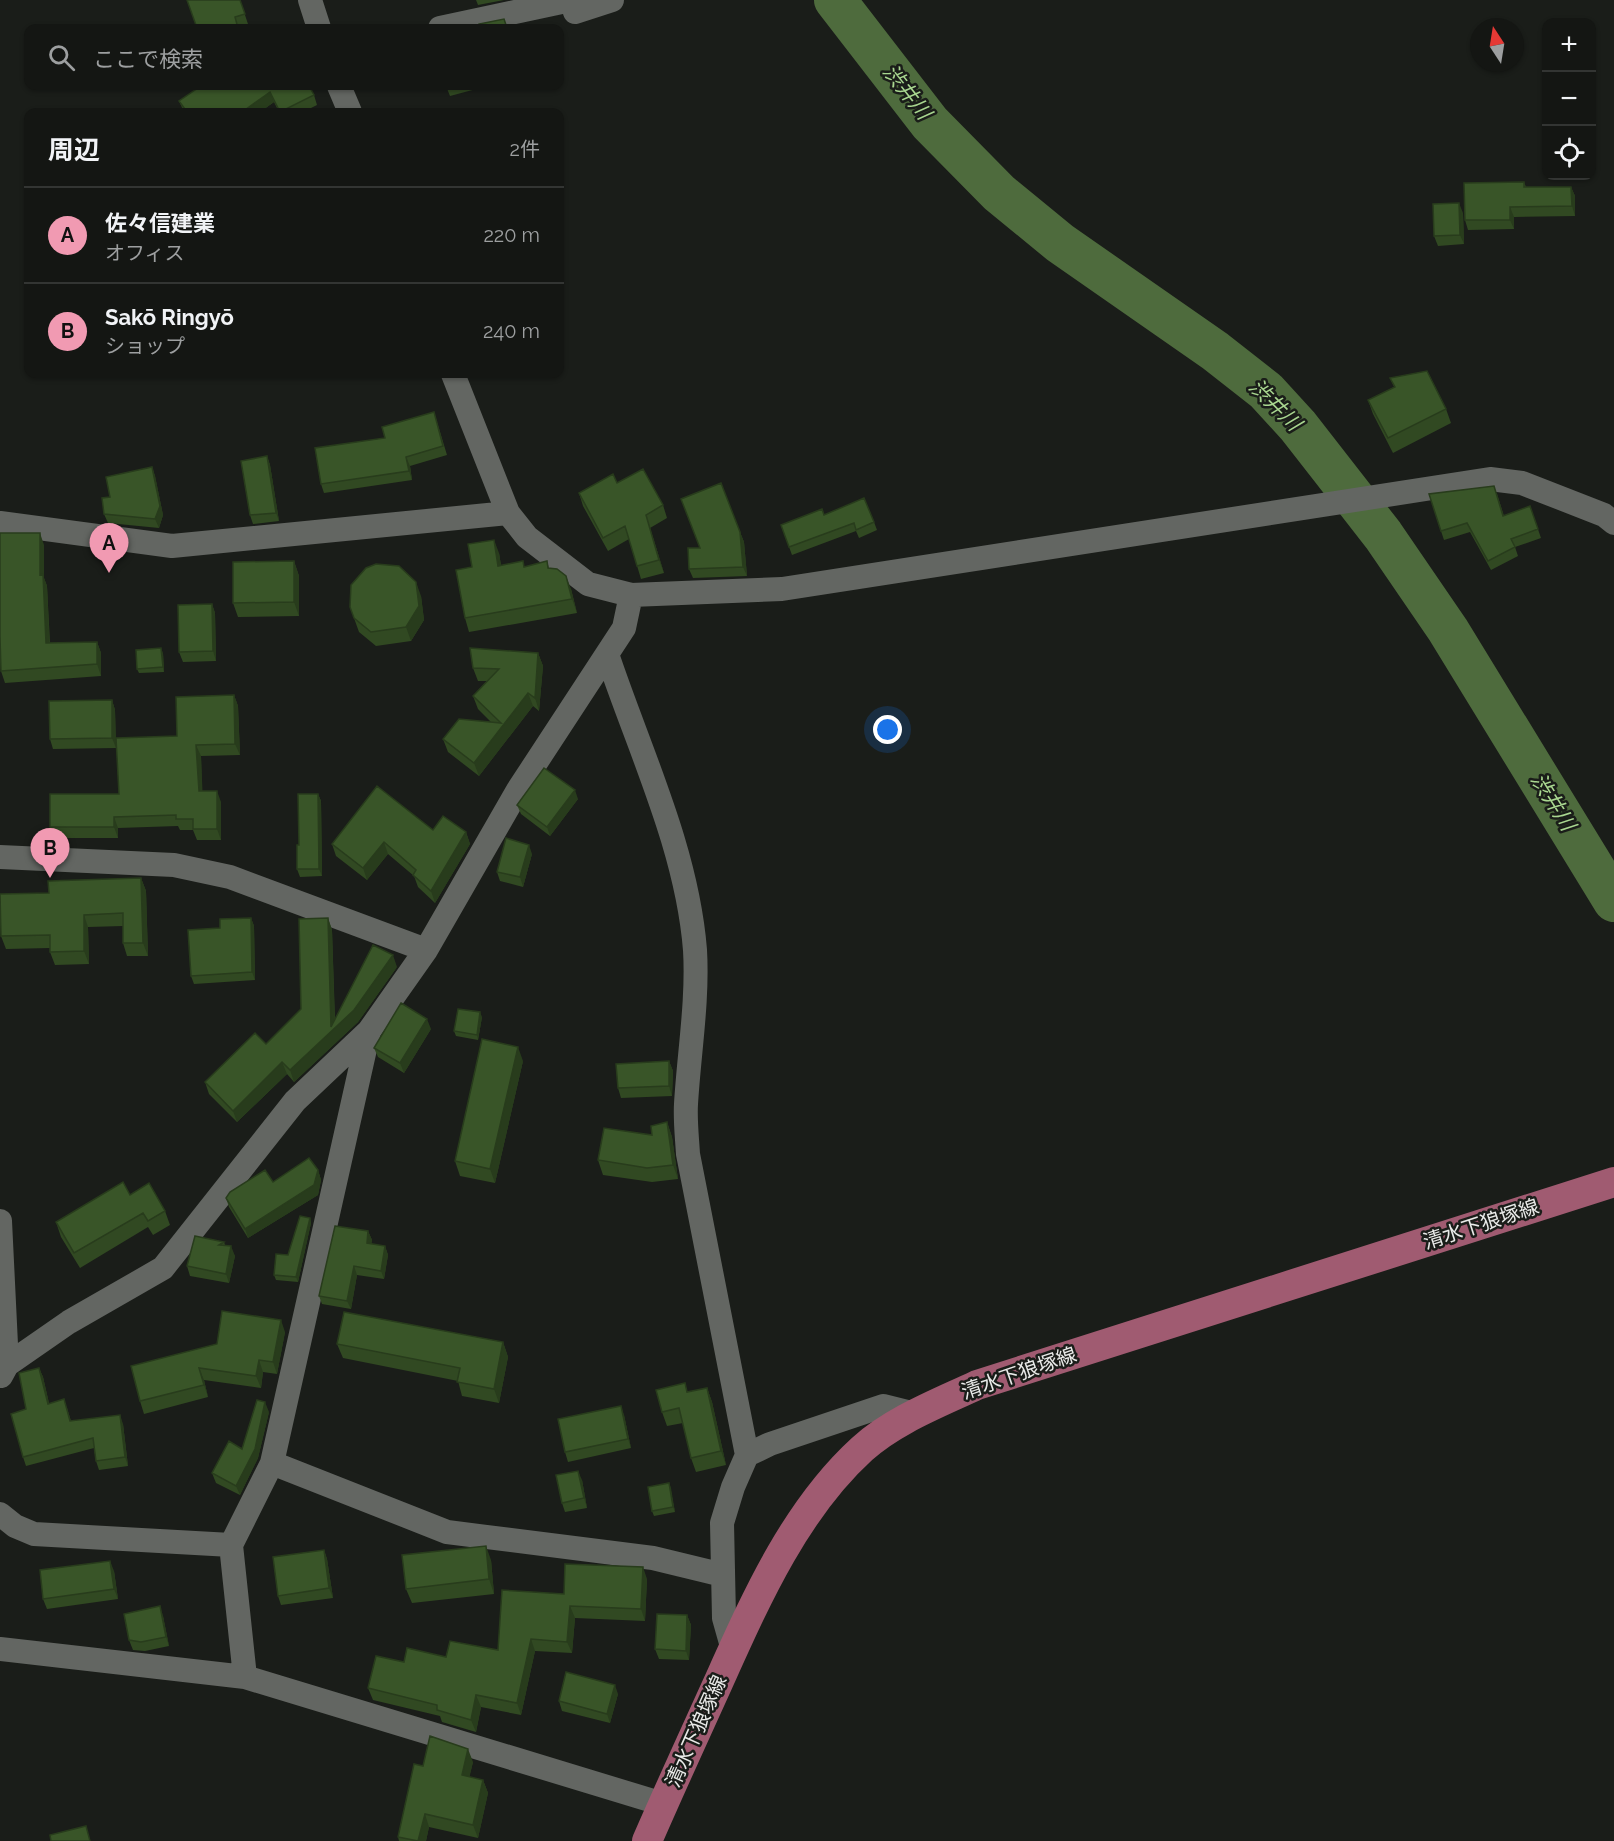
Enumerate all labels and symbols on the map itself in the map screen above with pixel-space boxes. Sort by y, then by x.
north arrow [1470,18,1524,72]
water label: 渋井川 [878,59,938,126]
water label: 渋井川 [1244,374,1308,437]
pin: A [90,524,128,573]
your location [873,715,902,744]
water label: 渋井川 [1526,768,1582,837]
pin: B [31,828,70,878]
street label: 清水下狼塚線 [1420,1194,1542,1254]
street label: 清水下狼塚線 [958,1342,1080,1404]
street label: 清水下狼塚線 [661,1671,731,1791]

